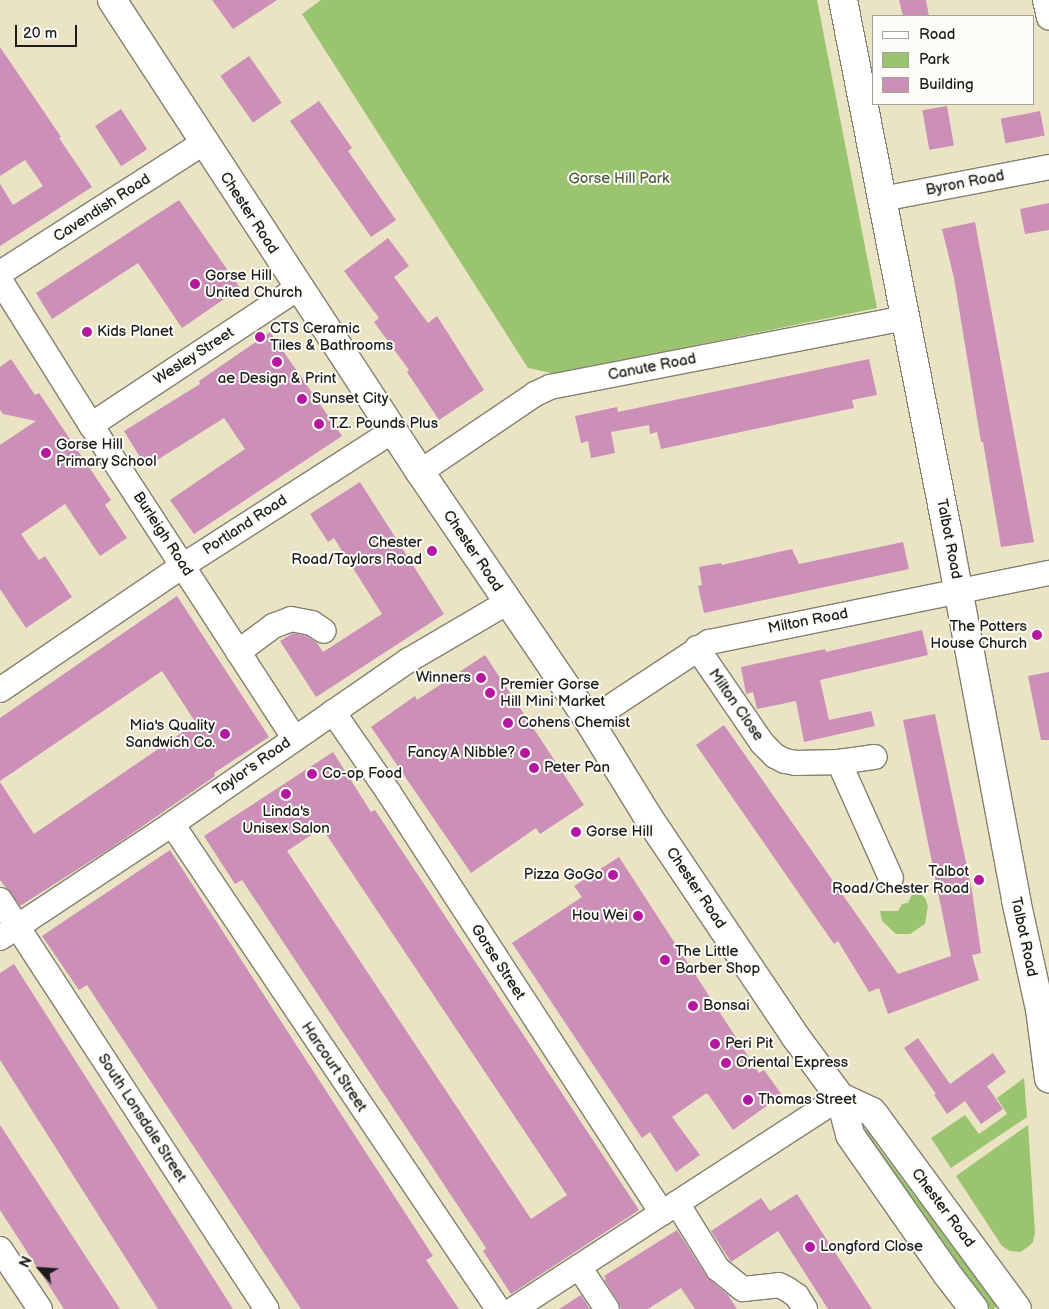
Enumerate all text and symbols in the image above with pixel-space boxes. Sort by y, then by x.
scale bar [18,15,80,47]
legend [872,15,1034,105]
text: 20 m [23,24,57,43]
text: Road [919,25,955,44]
text: Park [919,50,949,69]
text: Building [919,75,974,94]
street label: Byron Road [924,167,1006,199]
street label: Chester Road [216,169,282,257]
street label: Cavendish Road [50,170,154,246]
park label: Gorse Hill Park [569,170,669,188]
place label: Gorse Hill United Church [205,266,302,301]
marker: Gorse Hill United Church [189,278,201,290]
place label: CTS Ceramic Tiles & Bathrooms [270,319,393,354]
place label: Kids Planet [97,323,173,341]
street label: Wesley Street [150,323,238,389]
marker: Kids Planet [81,326,93,338]
marker: CTS Ceramic Tiles & Bathrooms [254,331,266,343]
street label: Canute Road [606,350,698,384]
marker: ae Design & Print [271,356,283,368]
place label: ae Design & Print [218,370,336,388]
place label: Sunset City [312,390,388,408]
marker: Sunset City [296,393,308,405]
place label: T.Z. Pounds Plus [329,415,438,433]
marker: T.Z. Pounds Plus [313,418,325,430]
place label: Gorse Hill Primary School [56,435,158,470]
marker: Gorse Hill Primary School [40,447,52,459]
street label: Burleigh Road [129,488,197,580]
street label: Portland Road [200,491,290,559]
street label: Talbot Road [932,498,966,580]
street label: Chester Road [439,507,507,595]
place label: Chester Road/Taylors Road [291,533,422,568]
marker: Chester Road/Taylors Road [426,545,438,557]
street label: Milton Road [766,604,850,638]
place label: The Potters House Church [930,617,1027,652]
marker: The Potters House Church [1031,629,1043,641]
street label: Milton Close [705,666,767,744]
place label: Winners [416,669,471,687]
marker: Winners [475,672,487,684]
place label: Premier Gorse Hill Mini Market [500,675,605,710]
marker: Premier Gorse Hill Mini Market [484,687,496,699]
place label: Cohens Chemist [518,714,630,732]
place label: Mia's Quality Sandwich Co. [125,716,215,751]
marker: Cohens Chemist [502,717,514,729]
marker: Mia's Quality Sandwich Co. [219,728,231,740]
street label: Taylor's Road [210,734,294,800]
place label: Fancy A Nibble? [406,744,515,762]
marker: Fancy A Nibble? [519,747,531,759]
place label: Peter Pan [544,759,610,777]
marker: Peter Pan [528,762,540,774]
place label: Co-op Food [322,765,402,783]
marker: Co-op Food [306,768,318,780]
marker: Linda's Unisex Salon [280,788,292,800]
place label: Linda's Unisex Salon [242,802,330,837]
place label: Gorse Hill [586,823,653,841]
marker: Gorse Hill [570,826,582,838]
street label: Chester Road [662,844,730,932]
place label: Talbot Road/Chester Road [832,862,969,897]
place label: Pizza GoGo [524,866,603,884]
marker: Pizza GoGo [607,869,619,881]
marker: Talbot Road/Chester Road [973,874,985,886]
street label: Talbot Road [1007,896,1041,978]
place label: Hou Wei [571,907,628,925]
marker: Hou Wei [632,910,644,922]
street label: Gorse Street [467,921,529,1003]
place label: The Little Barber Shop [675,942,761,977]
marker: The Little Barber Shop [659,954,671,966]
place label: Bonsai [703,997,750,1015]
marker: Bonsai [687,1000,699,1012]
street label: Harcourt Street [297,1019,371,1115]
place label: Peri Pit [725,1035,773,1053]
marker: Peri Pit [709,1038,721,1050]
street label: South Lonsdale Street [94,1050,190,1186]
place label: Oriental Express [736,1054,848,1072]
marker: Oriental Express [720,1057,732,1069]
place label: Thomas Street [758,1091,857,1109]
marker: Thomas Street [742,1094,754,1106]
street label: Chester Road [908,1165,978,1251]
place label: Longford Close [820,1238,923,1256]
marker: Longford Close [804,1241,816,1253]
north arrow [15,1244,65,1294]
text: N [16,1254,36,1271]

